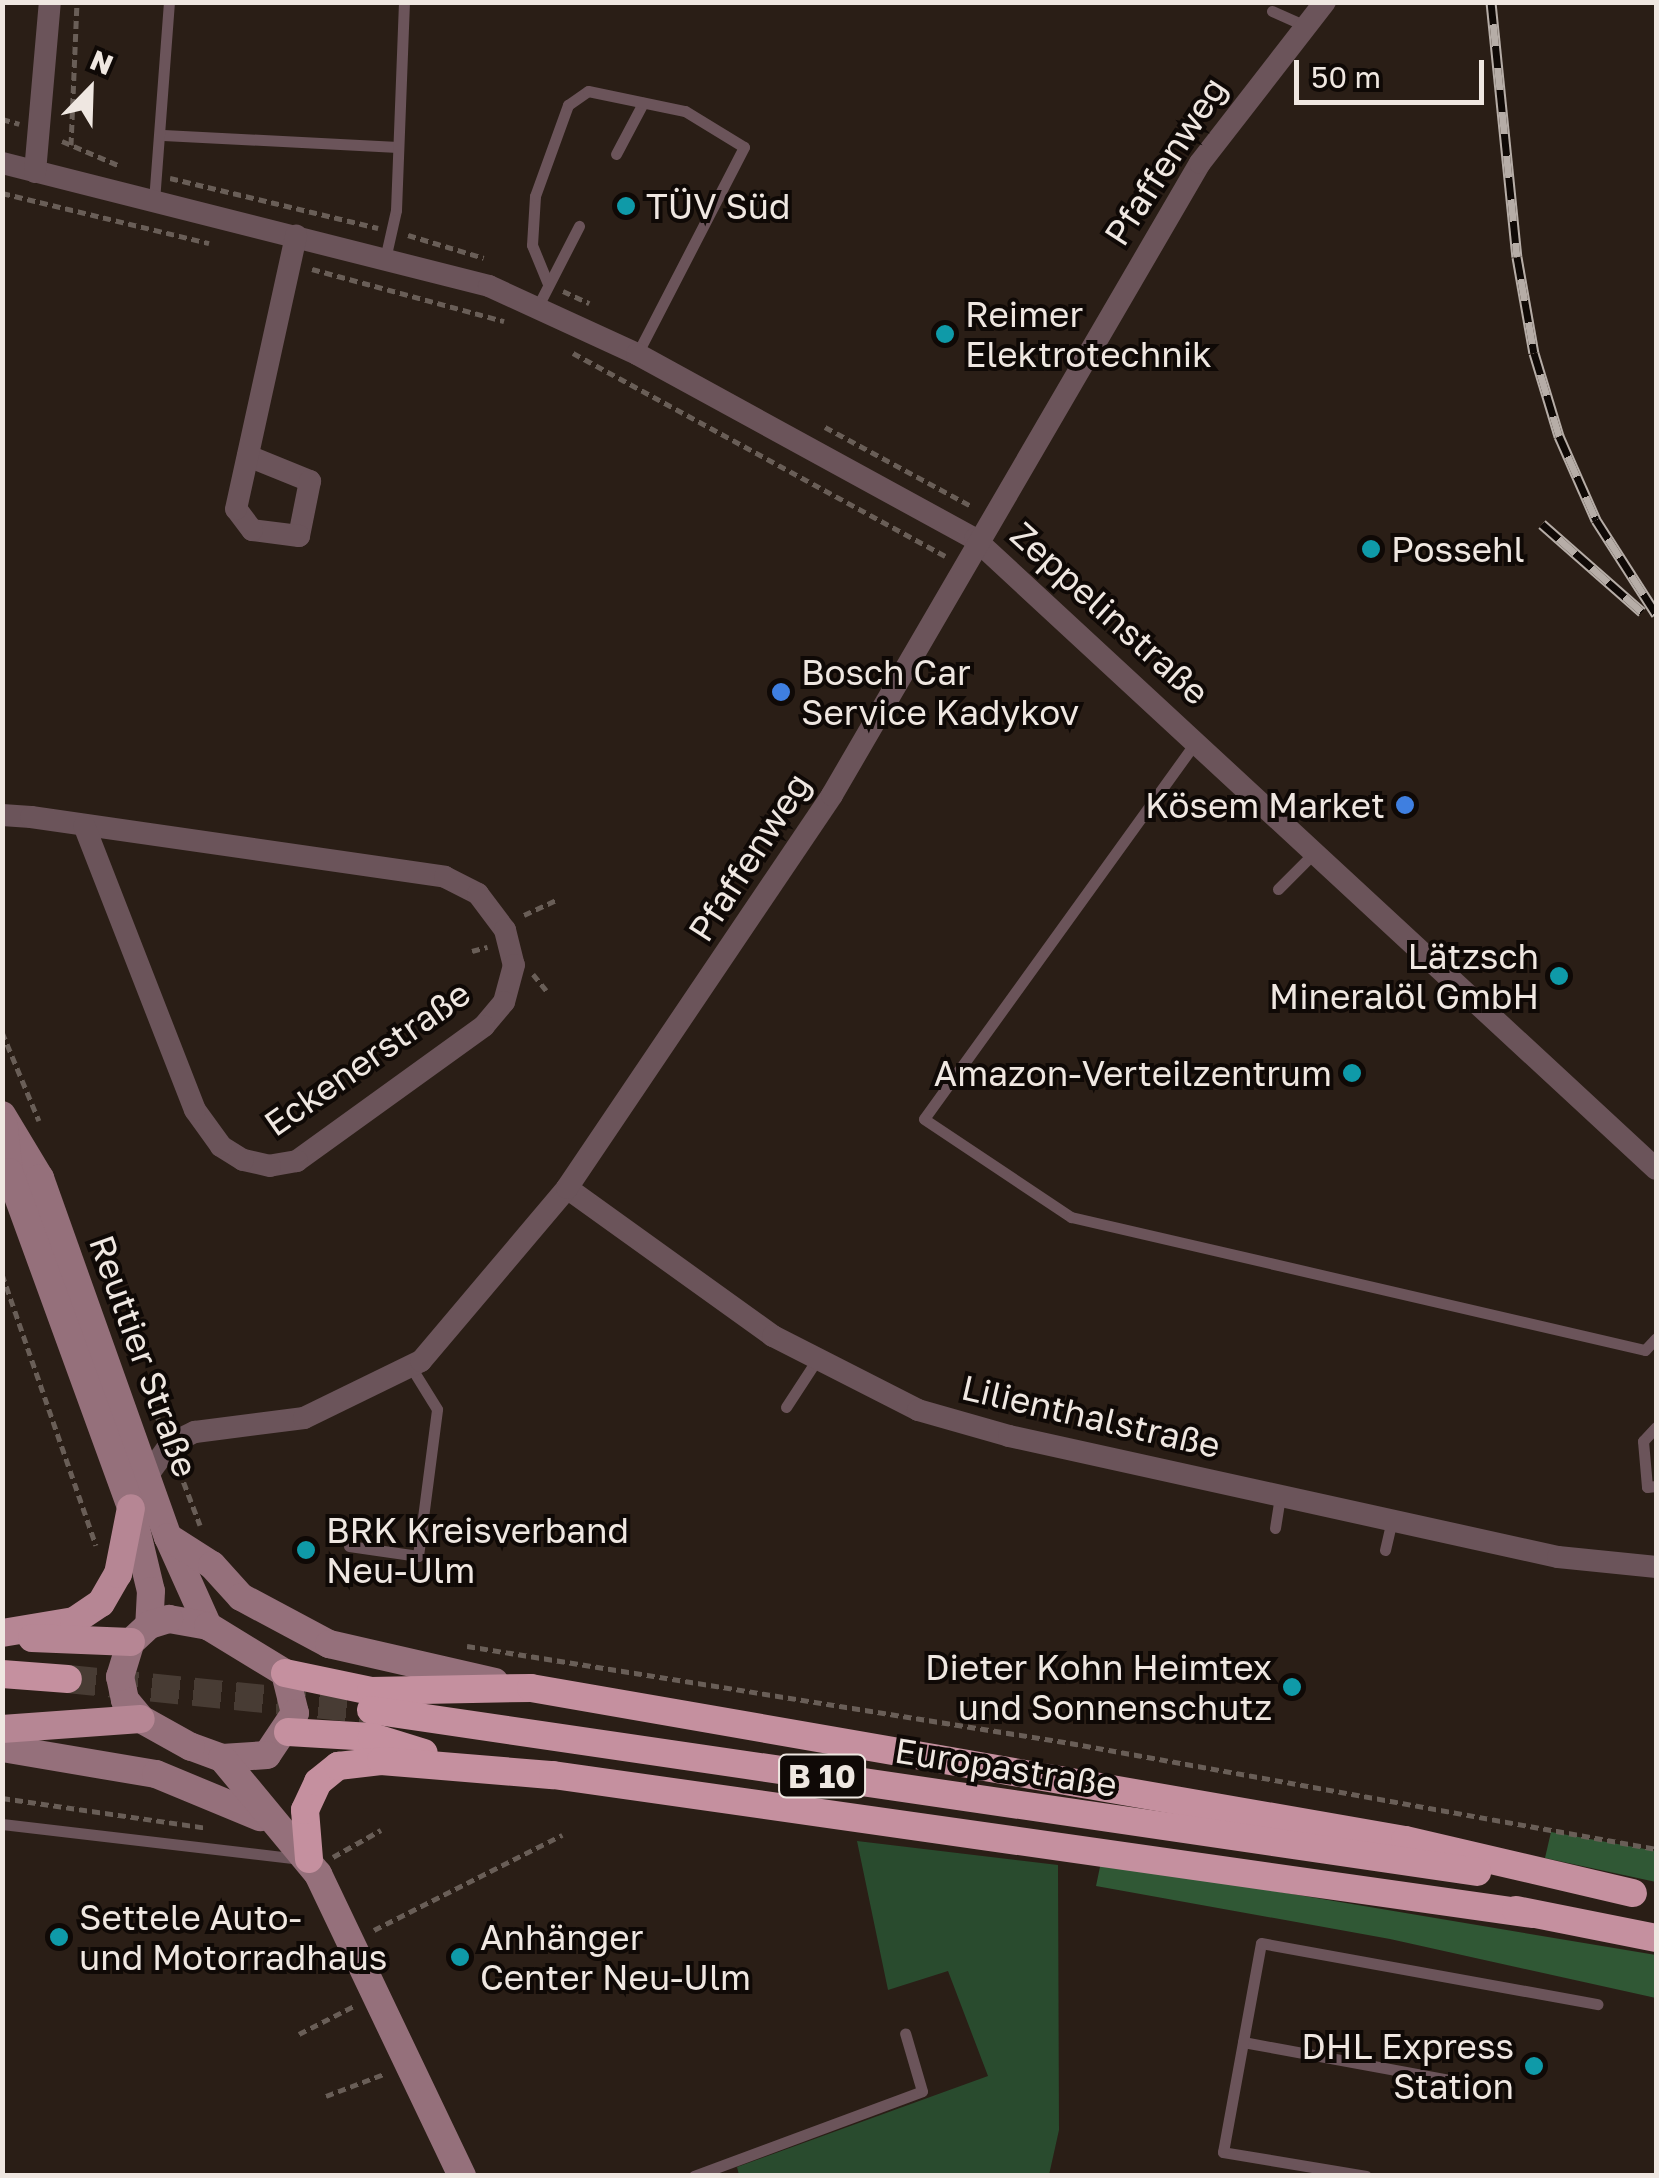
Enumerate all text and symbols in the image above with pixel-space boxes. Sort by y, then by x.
north arrow [40,40,140,140]
scale bar [1299,40,1489,102]
text: N [86,43,118,81]
text: 50 m [1311,59,1381,95]
street label: Pfaffenweg [1095,69,1235,253]
place label: TÜV Süd [646,185,791,227]
marker: TÜV Süd [615,195,637,217]
place label: Reimer Elektrotechnik [965,293,1212,375]
marker: Reimer Elektrotechnik [934,323,956,345]
street label: Zeppelinstraße [1002,513,1218,713]
place label: Possehl [1391,528,1525,570]
marker: Possehl [1360,538,1382,560]
place label: Bosch Car Service Kadykov [801,651,1079,733]
marker: Bosch Car Service Kadykov [770,681,792,703]
street label: Pfaffenweg [679,765,819,949]
place label: Kösem Market [1145,784,1385,826]
marker: Kösem Market [1394,794,1416,816]
place label: Lätzsch Mineralöl GmbH [1269,935,1539,1017]
marker: Lätzsch Mineralöl GmbH [1548,965,1570,987]
street label: Eckenerstraße [256,972,478,1144]
place label: Amazon-Verteilzentrum [934,1052,1332,1094]
marker: Amazon-Verteilzentrum [1341,1062,1363,1084]
street label: Reuttier Straße [81,1229,207,1483]
street label: Lilienthalstraße [958,1366,1224,1466]
place label: BRK Kreisverband Neu-Ulm [326,1509,629,1591]
marker: BRK Kreisverband Neu-Ulm [295,1539,317,1561]
place label: Dieter Kohn Heimtex und Sonnenschutz [925,1646,1272,1728]
marker: Dieter Kohn Heimtex und Sonnenschutz [1281,1676,1303,1698]
street label: Europastraße [892,1729,1120,1805]
road number: B 10 [777,1749,867,1803]
place label: Settele Auto- und Motorradhaus [79,1896,387,1978]
place label: Anhänger Center Neu-Ulm [480,1916,751,1998]
marker: Settele Auto- und Motorradhaus [48,1926,70,1948]
marker: Anhänger Center Neu-Ulm [449,1946,471,1968]
place label: DHL Express Station [1301,2025,1514,2107]
marker: DHL Express Station [1523,2055,1545,2077]

